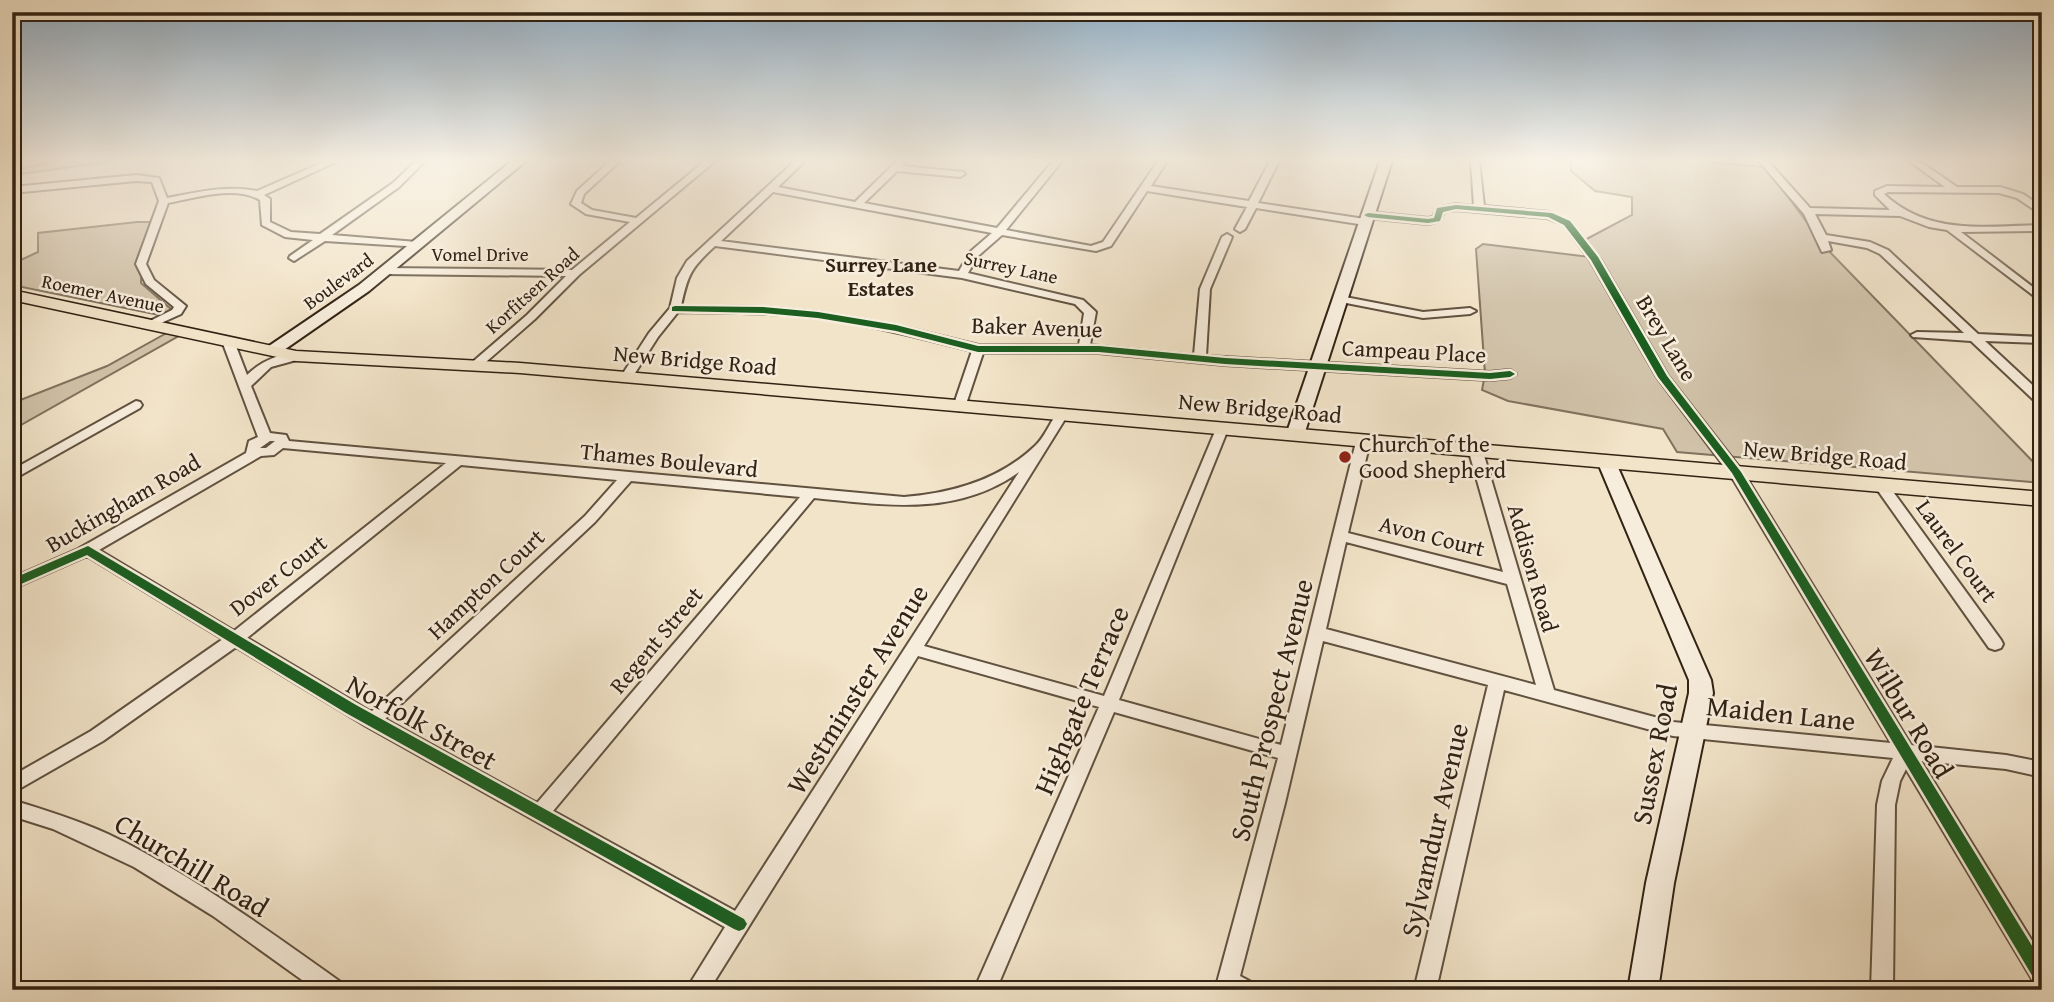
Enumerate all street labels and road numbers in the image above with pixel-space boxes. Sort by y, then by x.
street label: Vomel Drive [431,240,529,268]
street label: Korfitsen Road [479,240,586,340]
street label: Surrey Lane [961,243,1061,291]
street label: Boulevard [297,245,380,316]
street label: Roemer Avenue [39,266,167,320]
street label: Brey Lane [1629,288,1706,387]
street label: Baker Avenue [971,308,1103,345]
street label: Campeau Place [1341,330,1487,371]
street label: New Bridge Road [612,336,779,383]
street label: New Bridge Road [1177,384,1344,431]
street label: New Bridge Road [1742,431,1909,478]
street label: Thames Boulevard [579,434,760,485]
street label: Buckingham Road [39,445,207,560]
street label: Laurel Court [1909,492,2006,609]
street label: Addison Road [1499,500,1568,637]
street label: Avon Court [1376,506,1488,565]
street label: Hampton Court [420,521,552,647]
street label: Dover Court [222,526,333,623]
street label: South Prospect Avenue [1218,574,1323,845]
street label: Westminster Avenue [775,576,938,802]
street label: Regent Street [601,579,710,700]
street label: Highgate Terrace [1022,599,1139,801]
street label: Wilbur Road [1854,640,1964,786]
street label: Norfolk Street [339,663,505,780]
street label: Sussex Road [1620,680,1687,828]
street label: Maiden Lane [1704,684,1858,741]
street label: Sylvamdur Avenue [1389,719,1478,941]
street label: Churchill Road [107,802,277,927]

